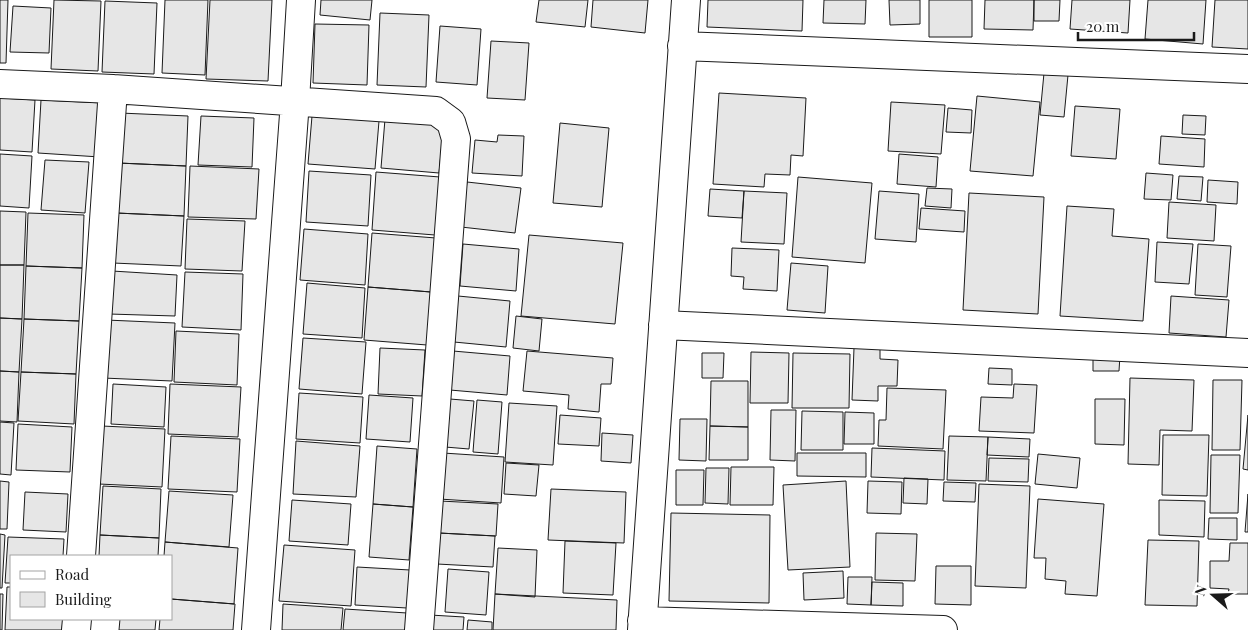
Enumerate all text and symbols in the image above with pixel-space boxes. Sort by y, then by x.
scale bar [1078,10,1194,42]
text: 20 m [1086,16,1120,36]
legend [10,555,172,620]
text: Road [55,564,89,584]
north arrow [1188,570,1238,620]
text: N [1190,582,1211,598]
text: Building [55,589,112,609]

